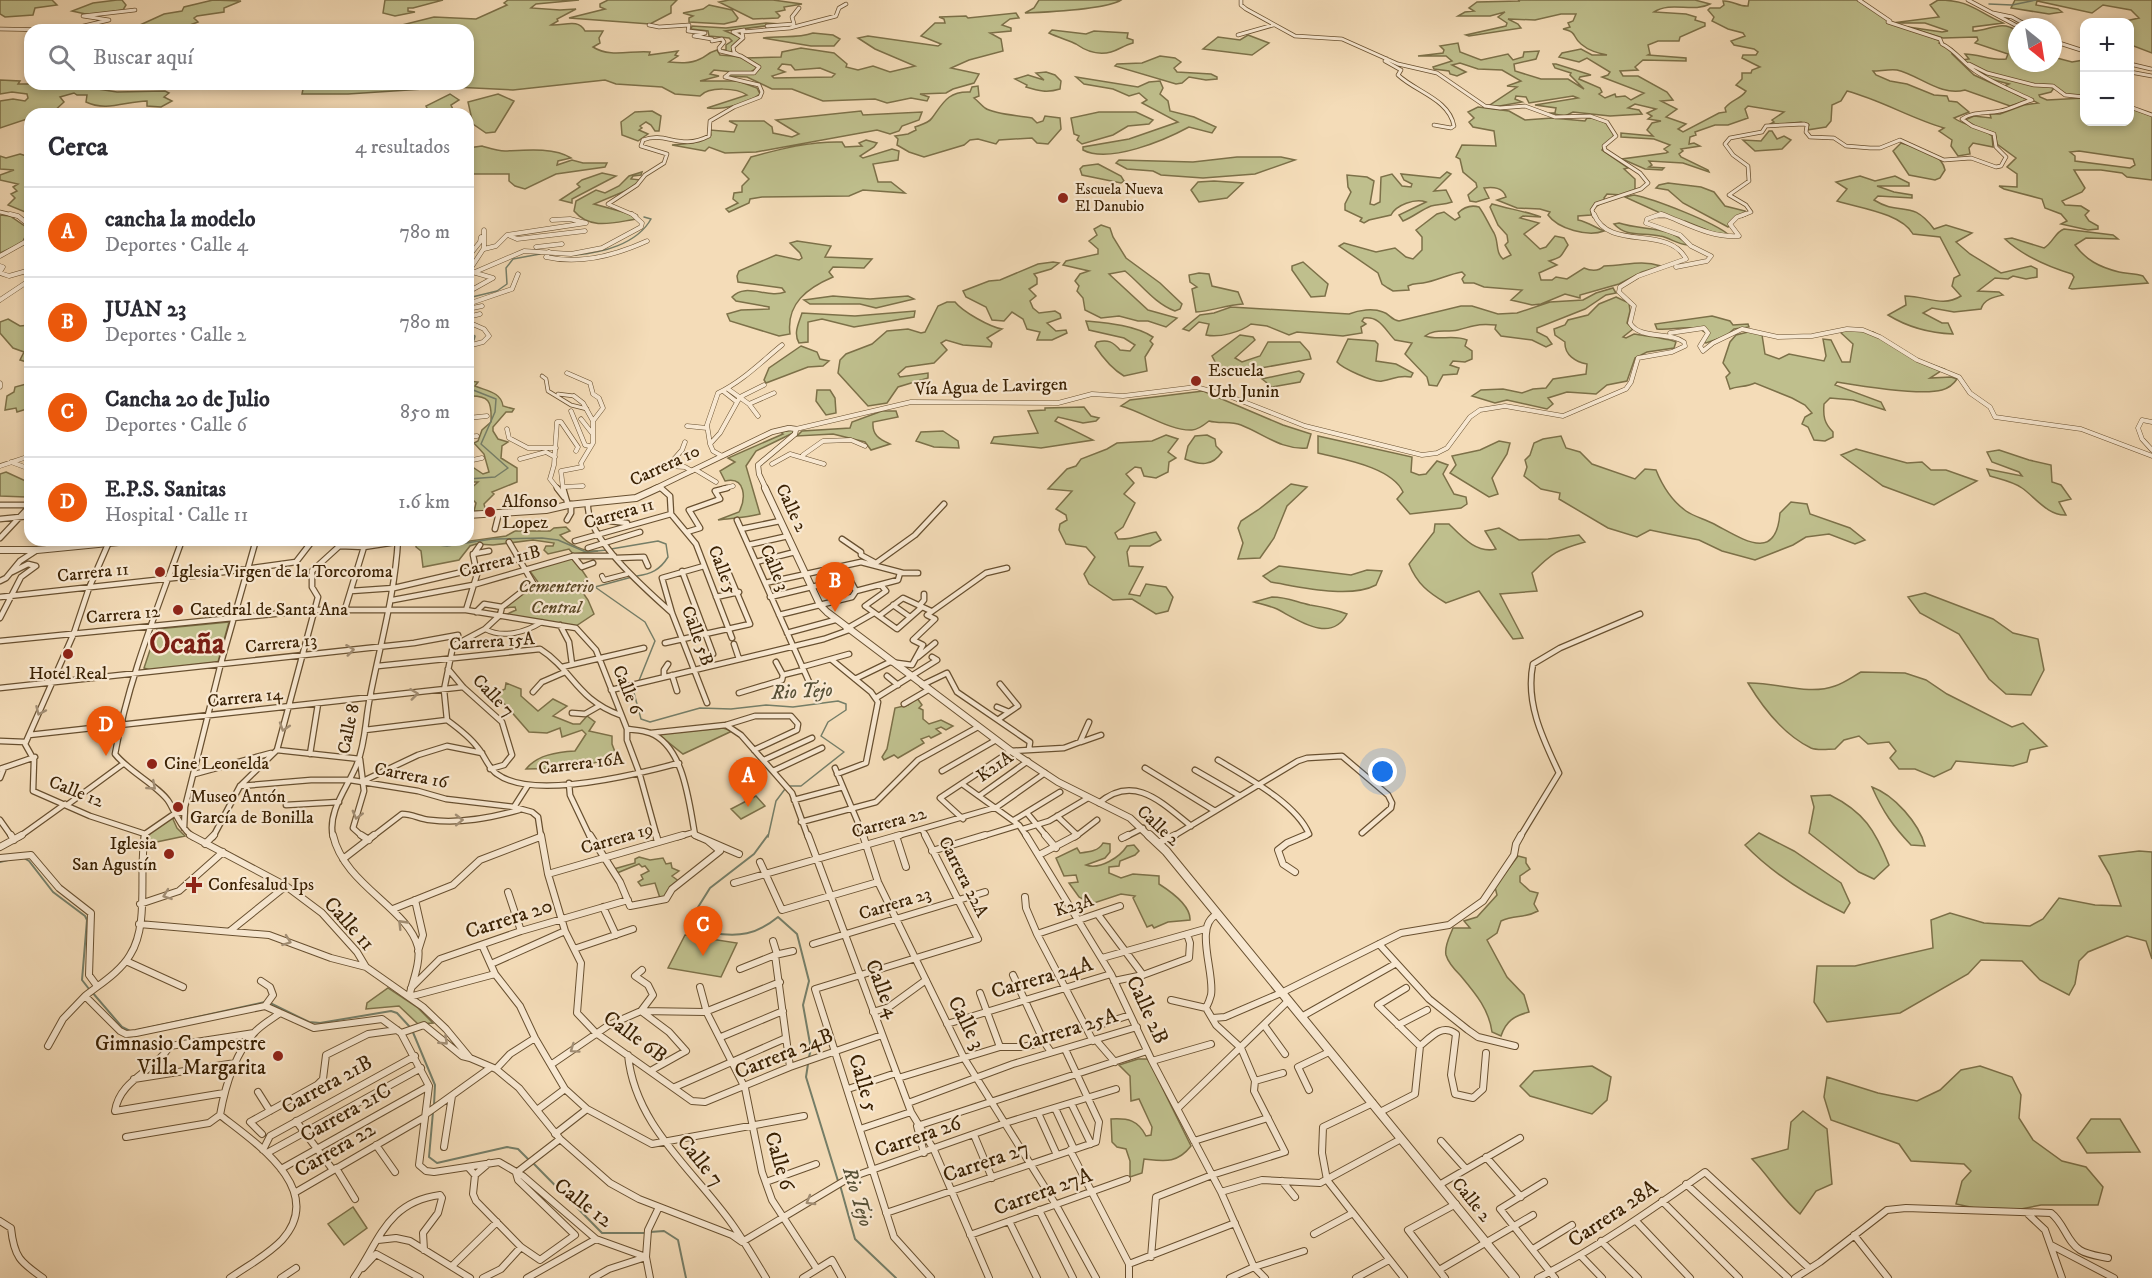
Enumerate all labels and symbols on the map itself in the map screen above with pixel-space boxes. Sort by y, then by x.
north arrow [2008,18,2062,72]
place label: Escuela Nueva El Danubio [1075,180,1164,216]
marker: Escuela Nueva El Danubio [1056,191,1070,205]
place label: Escuela Urb Junin [1208,360,1280,403]
street label: Vía Agua de Lavirgen [913,373,1069,401]
marker: Escuela Urb Junin [1189,374,1203,388]
street label: Carrera 10 [626,440,704,492]
street label: Calle 2 [770,480,812,536]
place label: Alfonso Lopez [502,491,558,534]
street label: Carrera 11 [581,494,657,534]
marker: Alfonso Lopez [483,505,497,519]
street label: Carrera 11B [457,541,543,583]
street label: Calle 3 [754,541,794,595]
street label: Calle 5 [703,542,741,598]
street label: Carrera 11 [56,558,130,588]
place label: Iglesia Virgen de la Torcoroma [172,561,393,583]
pin: B [816,562,854,612]
marker: Iglesia Virgen de la Torcoroma [153,565,167,579]
park label: Cementerio Central [518,576,594,619]
place label: Catedral de Santa Ana [190,599,348,621]
street label: Carrera 12 [85,601,161,629]
marker: Catedral de Santa Ana [171,603,185,617]
street label: Calle 5B [676,603,718,669]
district label: Ocaña [149,626,226,663]
street label: Carrera 15A [449,628,536,656]
street label: Carrera 13 [244,629,318,659]
one-way arrow [346,644,355,657]
marker: Hotel Real [61,647,75,661]
street label: Calle 6 [607,662,647,718]
place label: Hotel Real [29,663,108,685]
street label: Calle 7 [467,670,519,722]
water label: Rio Tejo [770,678,833,706]
street label: Carrera 14 [206,683,284,713]
one-way arrow [409,688,419,700]
street label: Calle 8 [333,702,365,756]
one-way arrow [36,704,48,715]
pin: D [86,706,126,756]
one-way arrow [279,721,291,732]
street label: K21A [972,746,1018,787]
street label: Carrera 16A [537,748,626,780]
place label: Cine Leonelda [164,753,270,775]
marker: Cine Leonelda [145,757,159,771]
your location [1368,757,1397,786]
street label: Carrera 16 [372,758,450,794]
pin: A [728,758,768,807]
street label: Calle 12 [45,771,107,813]
one-way arrow [145,779,156,790]
place label: Museo Antón García de Bonilla [190,786,314,829]
marker: Museo Antón García de Bonilla [171,800,185,814]
street label: Calle 2 [1132,801,1184,851]
street label: Carrera 22 [849,802,929,844]
one-way arrow [352,809,364,819]
one-way arrow [455,814,464,826]
street label: Carrera 19 [578,818,656,860]
place label: Iglesia San Agustín [72,833,158,876]
street label: Carrera 22A [933,833,993,922]
marker: Iglesia San Agustín [162,847,176,861]
place label: Confesalud Ips [208,874,314,896]
marker: Confesalud Ips [185,876,203,894]
street label: Carrera 23 [856,883,934,925]
one-way arrow [162,888,173,901]
street label: K23A [1052,890,1097,922]
street label: Calle 11 [318,892,380,956]
street label: Carrera 20 [462,893,556,945]
pin: C [684,906,722,956]
one-way arrow [398,921,409,931]
one-way arrow [281,934,292,946]
street label: Carrera 24A [988,951,1096,1005]
street label: Calle 4 [859,956,905,1023]
street label: Calle 2B [1120,972,1174,1048]
street label: Calle 3 [942,992,990,1054]
street label: Carrera 25A [1015,1002,1121,1057]
street label: Calle 6B [598,1005,672,1069]
street label: Carrera 24B [731,1022,837,1086]
place label: Gimnasio Campestre Villa Margarita [95,1031,266,1081]
one-way arrow [437,1034,447,1045]
one-way arrow [570,1042,581,1053]
marker: Gimnasio Campestre Villa Margarita [271,1049,285,1063]
street label: Carrera 21B [277,1049,377,1121]
street label: Calle 5 [842,1051,884,1115]
street label: Carrera 21C [296,1077,396,1149]
street label: Carrera 26 [871,1110,966,1164]
street label: Carrera 22 [290,1116,381,1184]
street label: Calle 6 [758,1129,800,1194]
street label: Calle 7 [671,1130,729,1192]
street label: Carrera 27 [940,1135,1032,1189]
street label: Carrera 27A [990,1162,1096,1222]
water label: Rio Tejo [836,1163,878,1230]
street label: Calle 12 [549,1173,618,1234]
street label: Calle 2 [1447,1173,1496,1227]
street label: Carrera 28A [1563,1174,1663,1253]
one-way arrow [806,1193,816,1205]

